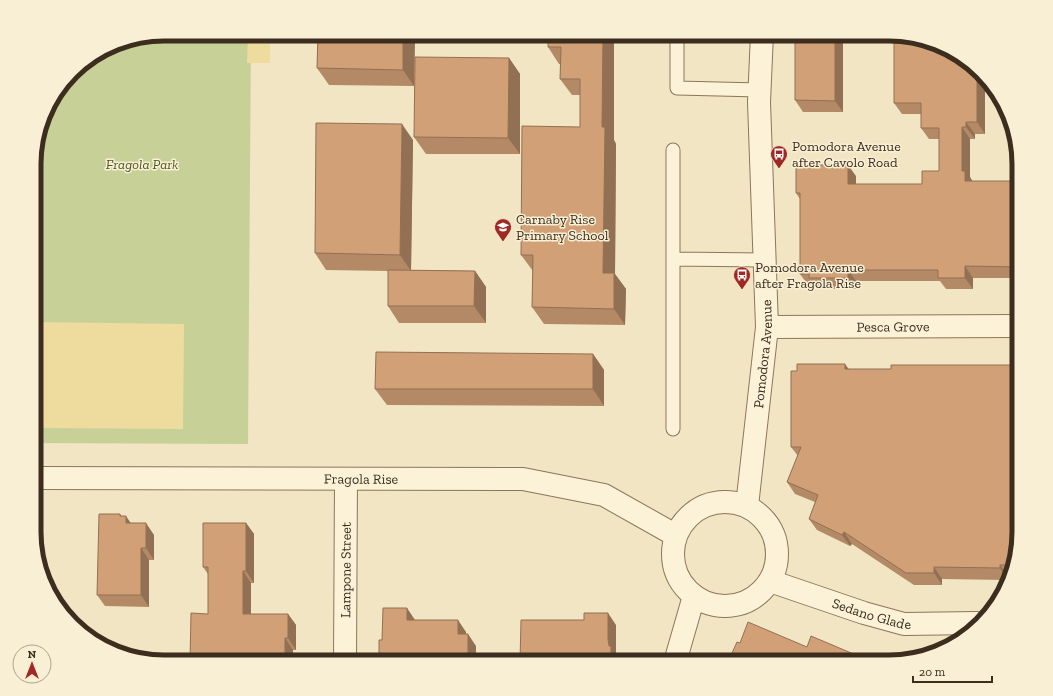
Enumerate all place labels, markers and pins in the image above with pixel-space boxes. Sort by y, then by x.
place label: Pomodora Avenue after Cavolo Road [792,138,901,171]
bus stop icon: Pomodora Avenue after Cavolo Road [769,144,789,169]
place label: Carnaby Rise Primary School [516,211,609,244]
school or university icon: Carnaby Rise Primary School [493,217,513,242]
place label: Pomodora Avenue after Fragola Rise [755,259,864,292]
bus stop icon: Pomodora Avenue after Fragola Rise [732,265,752,290]

